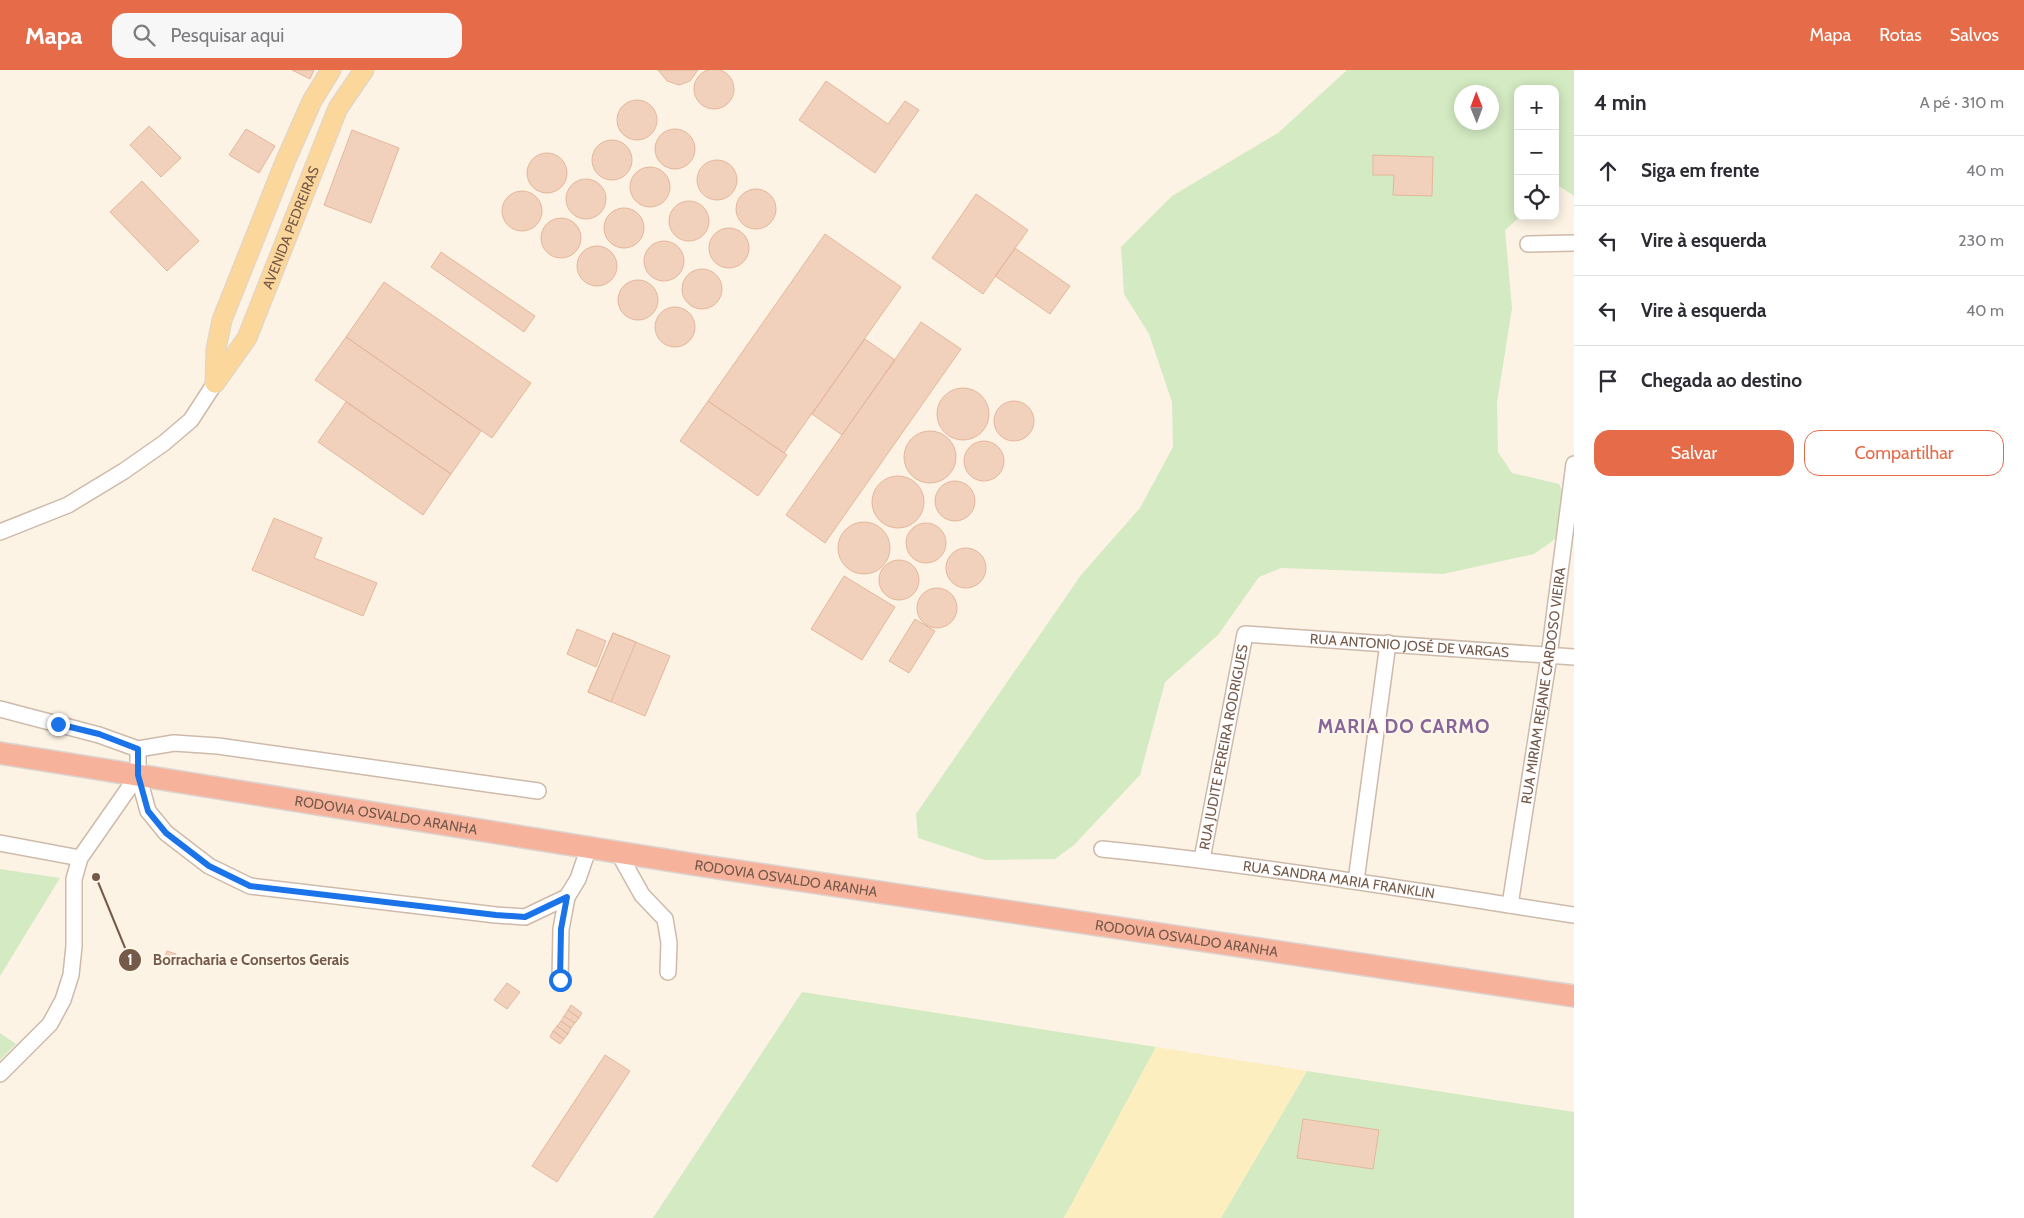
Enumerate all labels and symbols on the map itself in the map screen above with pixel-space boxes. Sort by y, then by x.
north arrow [1454,85,1499,130]
street label: AVENIDA PEDREIRAS [258,164,323,292]
street label: RUA MIRIAM REJANE CARDOSO VIEIRA [1517,566,1570,805]
street label: RUA ANTONIO JOSÉ DE VARGAS [1309,630,1510,661]
street label: RUA JUDITE PEREIRA RODRIGUES [1195,643,1252,851]
route end [47,713,70,736]
district label: MARIA DO CARMO [1318,715,1491,738]
street label: RODOVIA OSVALDO ARANHA [293,791,479,839]
street label: RODOVIA OSVALDO ARANHA [693,856,879,901]
street label: RUA SANDRA MARIA FRANKLIN [1242,857,1436,902]
street label: RODOVIA OSVALDO ARANHA [1094,916,1280,961]
callout: Borracharia e Consertos Gerais [118,945,359,975]
text: 1 [127,951,133,969]
text: Borracharia e Consertos Gerais [153,951,349,969]
route start [549,969,572,992]

